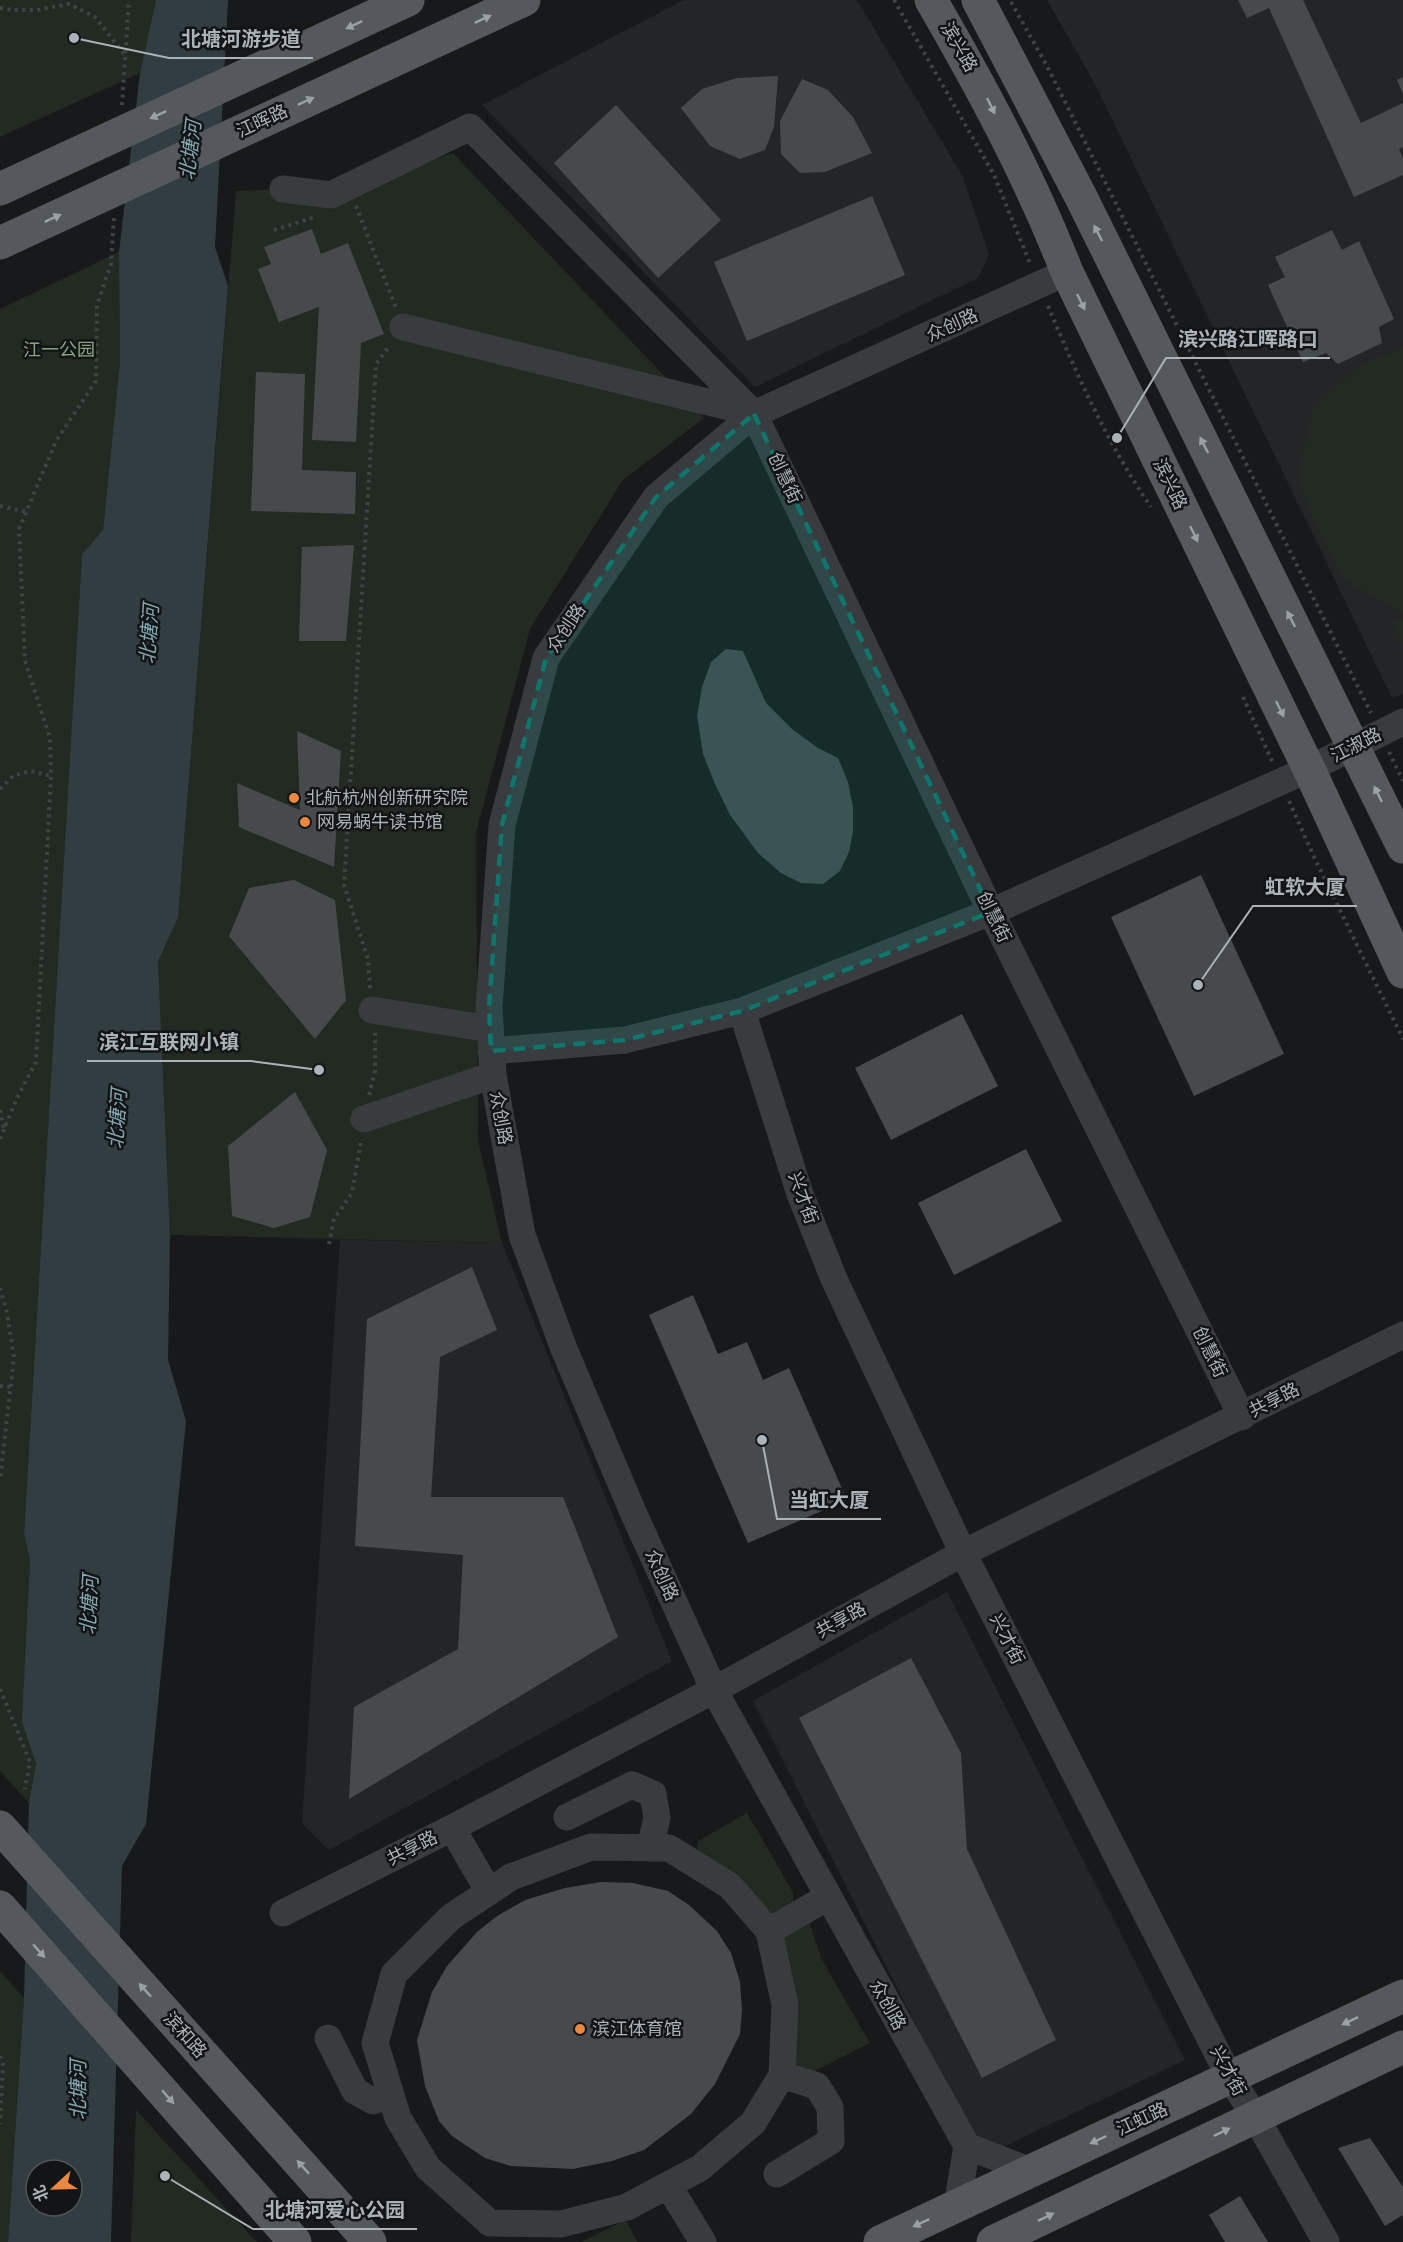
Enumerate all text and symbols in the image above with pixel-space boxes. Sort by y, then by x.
one-way arrow [475,14,493,24]
street label: 滨兴路 [936,18,982,76]
callout: 北塘河游步道 [169,20,313,58]
one-way arrow [346,20,363,29]
text: 北塘河游步道 [181,27,301,51]
one-way arrow [298,96,316,106]
one-way arrow [986,97,996,114]
street label: 江晖路 [233,100,291,142]
one-way arrow [150,111,167,120]
water label: 北塘河 [174,115,206,181]
one-way arrow [45,214,62,223]
one-way arrow [1094,224,1104,242]
one-way arrow [1077,293,1086,310]
street label: 众创路 [923,304,981,346]
callout: 滨兴路江晖路口 [1166,320,1330,358]
text: 滨兴路江晖路口 [1178,327,1318,351]
park label: 江一公园 [23,339,95,361]
one-way arrow [1199,436,1209,453]
street label: 创慧街 [764,449,806,507]
street label: 滨兴路 [1148,455,1192,513]
one-way arrow [1190,525,1199,542]
water label: 北塘河 [135,599,163,665]
street label: 众创路 [542,599,590,657]
one-way arrow [1287,611,1296,628]
one-way arrow [1275,701,1284,718]
street label: 江淑路 [1327,723,1385,767]
one-way arrow [1373,786,1382,803]
place label: 北航杭州创新研究院 [306,787,468,809]
marker: 北航杭州创新研究院 [287,791,301,805]
place label: 网易蜗牛读书馆 [317,811,443,833]
marker: 网易蜗牛读书馆 [298,815,312,829]
callout: 虹软大厦 [1253,868,1357,906]
text: 虹软大厦 [1265,875,1345,899]
street label: 创慧街 [972,888,1016,946]
callout: 滨江互联网小镇 [87,1023,251,1061]
text: 滨江互联网小镇 [99,1030,239,1054]
water label: 北塘河 [103,1084,131,1150]
street label: 众创路 [485,1090,517,1146]
street label: 兴才街 [783,1169,823,1227]
street label: 创慧街 [1188,1323,1232,1381]
street label: 共享路 [1245,1378,1303,1422]
callout: 当虹大厦 [777,1481,881,1519]
text: 当虹大厦 [789,1488,869,1512]
street label: 众创路 [641,1546,683,1604]
water label: 北塘河 [75,1570,103,1636]
street label: 共享路 [812,1597,870,1643]
street label: 兴才街 [985,1610,1029,1668]
street label: 共享路 [383,1826,441,1870]
one-way arrow [32,1943,45,1958]
street label: 众创路 [865,1976,911,2034]
one-way arrow [139,1983,152,1998]
street label: 滨和路 [159,2008,211,2062]
one-way arrow [1342,2016,1359,2025]
place label: 滨江体育馆 [592,2018,682,2040]
marker: 滨江体育馆 [573,2022,587,2036]
street label: 兴才街 [1205,2042,1251,2100]
water label: 北塘河 [66,2056,90,2120]
one-way arrow [161,2090,175,2105]
street label: 江虹路 [1113,2098,1171,2140]
one-way arrow [1213,2127,1230,2137]
one-way arrow [1089,2135,1106,2144]
north arrow [24,2158,84,2218]
one-way arrow [297,2160,310,2175]
text: 北 [29,2182,52,2204]
callout: 北塘河爱心公园 [253,2191,417,2229]
text: 北塘河爱心公园 [265,2198,405,2222]
one-way arrow [1038,2212,1055,2221]
one-way arrow [913,2218,930,2227]

